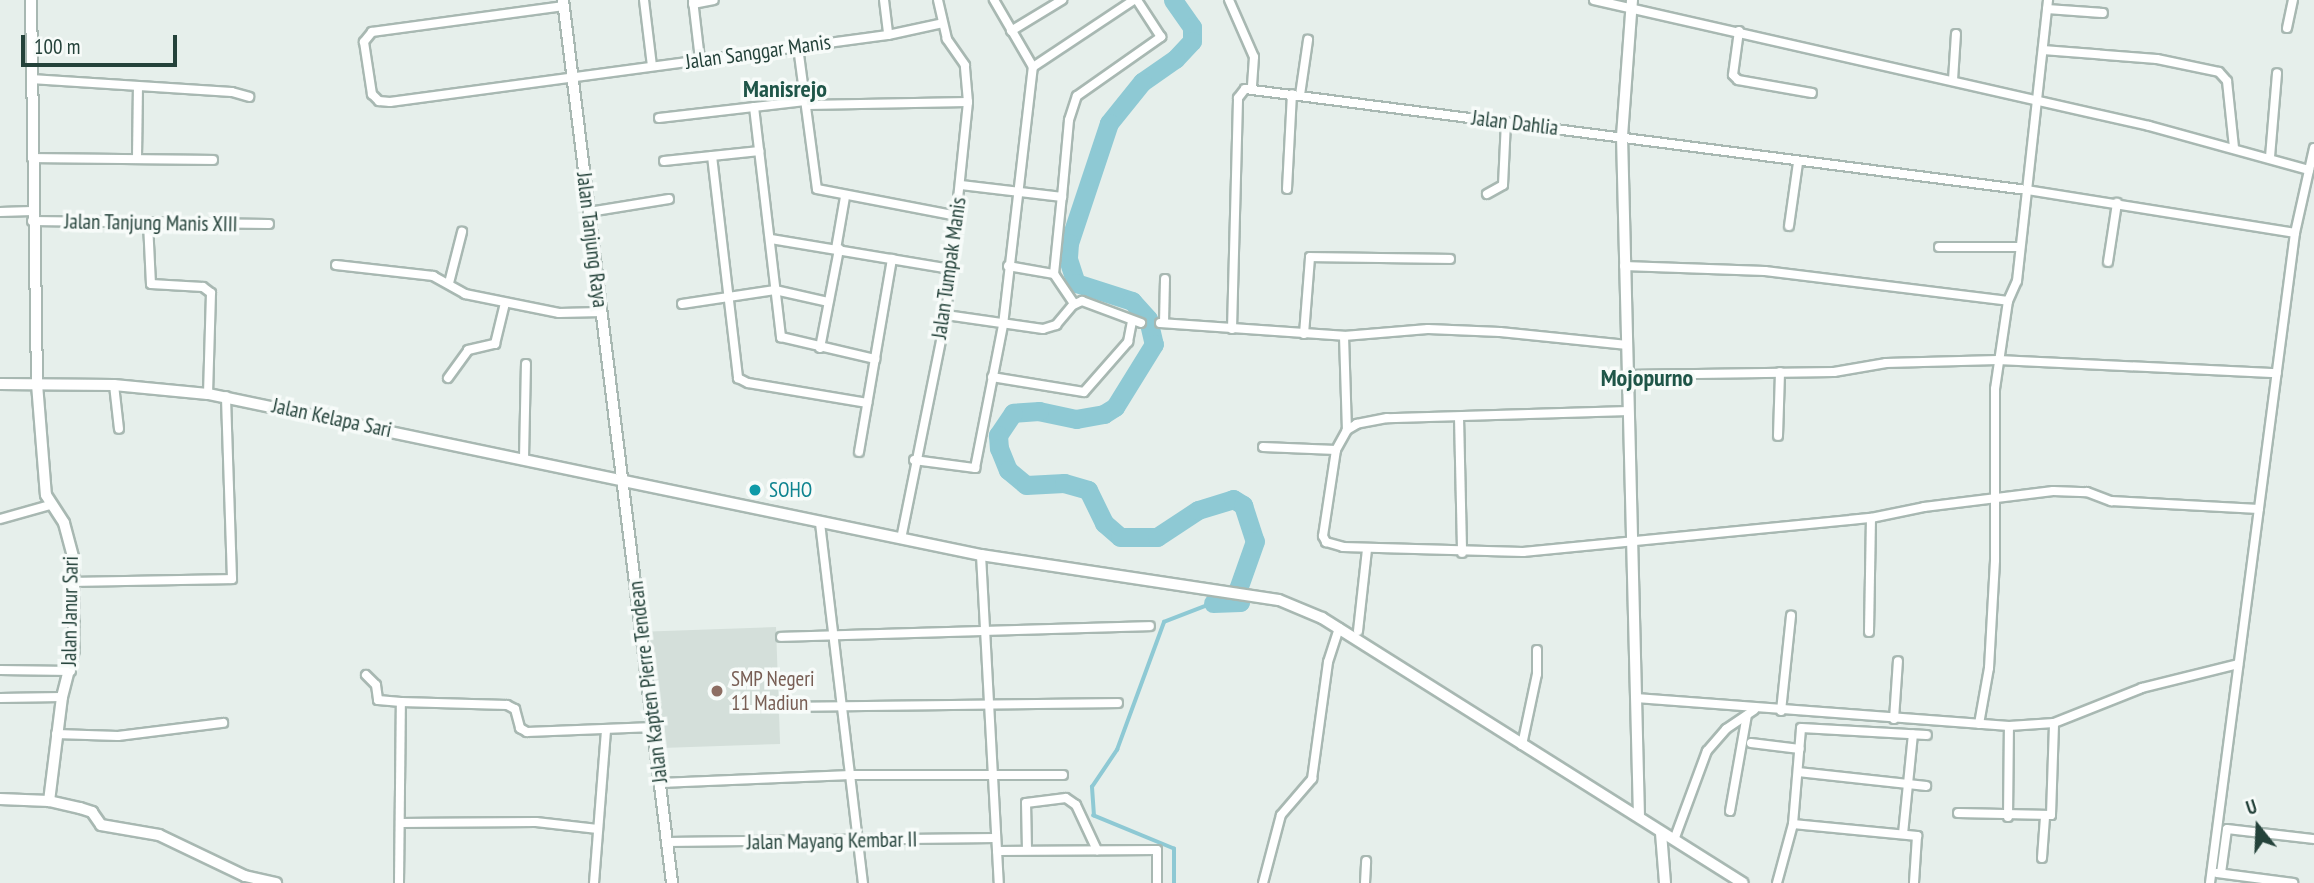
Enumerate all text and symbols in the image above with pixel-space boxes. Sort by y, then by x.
scale bar [24,21,180,65]
street label: Jalan Sanggar Manis [684,29,832,75]
text: 100 m [34,33,80,60]
district label: Manisrejo [743,75,827,103]
street label: Jalan Dahlia [1470,105,1560,141]
street label: Jalan Tanjung Raya [571,171,613,309]
street label: Jalan Tumpak Manis [927,195,971,341]
street label: Jalan Tanjung Manis XIII [64,209,238,237]
district label: Mojopurno [1601,364,1693,392]
street label: Jalan Kelapa Sari [270,393,394,443]
place label: SOHO [769,477,812,503]
marker: SOHO [747,482,763,498]
street label: Jalan Janur Sari [56,556,84,666]
street label: Jalan Kapten Pierre Tendean [623,579,673,785]
place label: SMP Negeri 11 Madiun [731,666,815,716]
marker: SMP Negeri 11 Madiun [709,683,725,699]
north arrow [2223,792,2293,862]
text: U [2243,794,2260,820]
street label: Jalan Mayang Kembar II [746,827,918,855]

